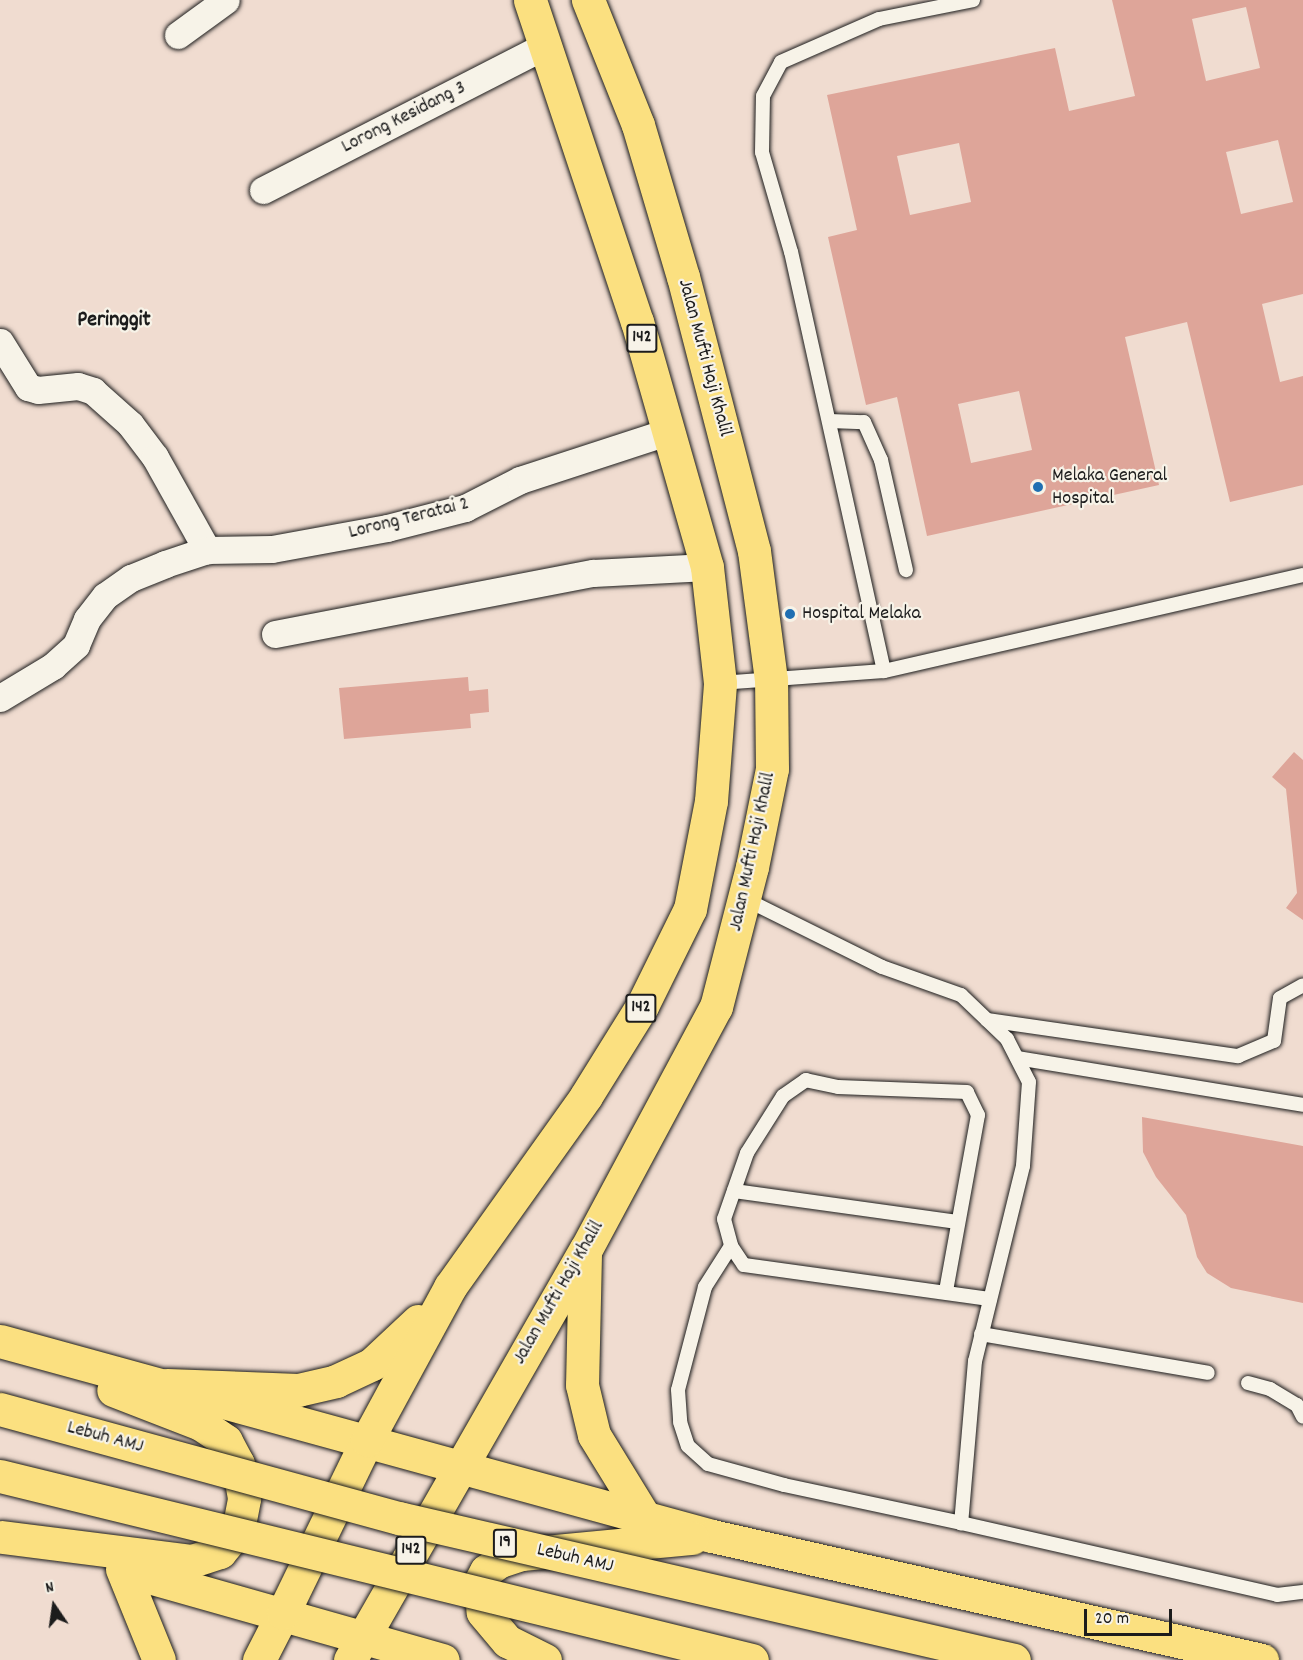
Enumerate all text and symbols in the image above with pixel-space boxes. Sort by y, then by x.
street label: Lorong Kesidang 3 [338,76,470,160]
street label: Jalan Mufti Haji Khalil [671,277,737,439]
district label: Peringgit [77,308,151,334]
road number: 142 [626,323,658,353]
place label: Melaka General Hospital [1052,464,1167,511]
marker: Melaka General Hospital [1029,478,1047,496]
street label: Lorong Teratai 2 [346,492,472,546]
place label: Hospital Melaka [802,602,921,626]
marker: Hospital Melaka [783,607,797,621]
street label: Jalan Mufti Haji Khalil [724,770,782,934]
road number: 142 [624,993,658,1023]
street label: Jalan Mufti Haji Khalil [508,1217,610,1369]
street label: Lebuh AMJ [64,1416,146,1460]
road number: 19 [492,1528,518,1558]
road number: 142 [394,1535,428,1565]
street label: Lebuh AMJ [534,1539,616,1579]
north arrow [24,1576,84,1636]
text: N [43,1576,56,1600]
scale bar [1087,1597,1176,1635]
text: 20 m [1095,1607,1129,1632]

